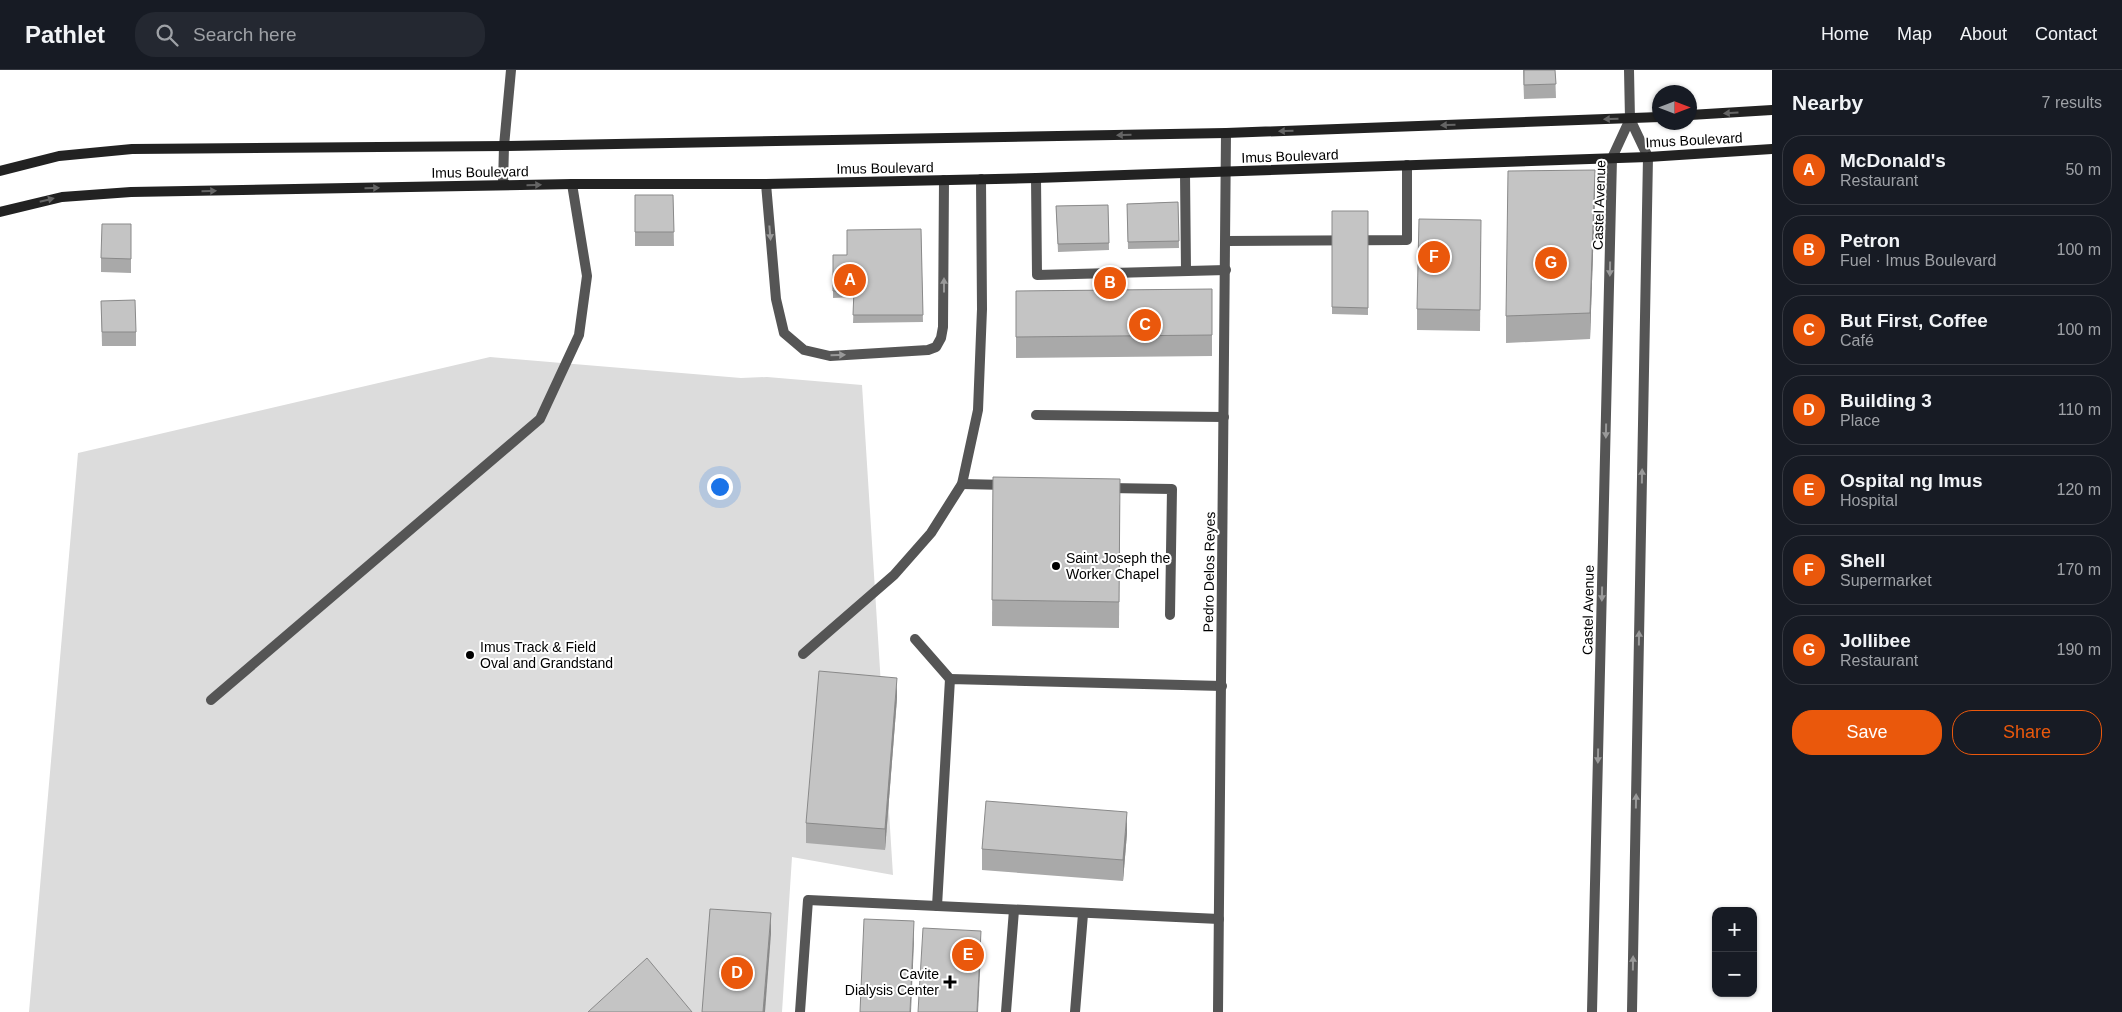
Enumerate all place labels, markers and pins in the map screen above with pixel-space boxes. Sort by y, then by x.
pin: F [1418,238,1450,276]
pin: G [1535,244,1567,282]
pin: A [834,261,866,299]
pin: B [1094,264,1126,302]
pin: C [1129,306,1161,344]
place label: Saint Joseph the Worker Chapel [1066,550,1171,582]
marker: Saint Joseph the Worker Chapel [1050,560,1062,572]
place label: Imus Track & Field Oval and Grandstand [480,639,613,671]
marker: Imus Track & Field Oval and Grandstand [464,649,476,661]
pin: E [952,936,984,974]
pin: D [721,954,753,992]
place label: Cavite Dialysis Center [845,966,939,998]
marker: Cavite Dialysis Center [943,975,957,989]

